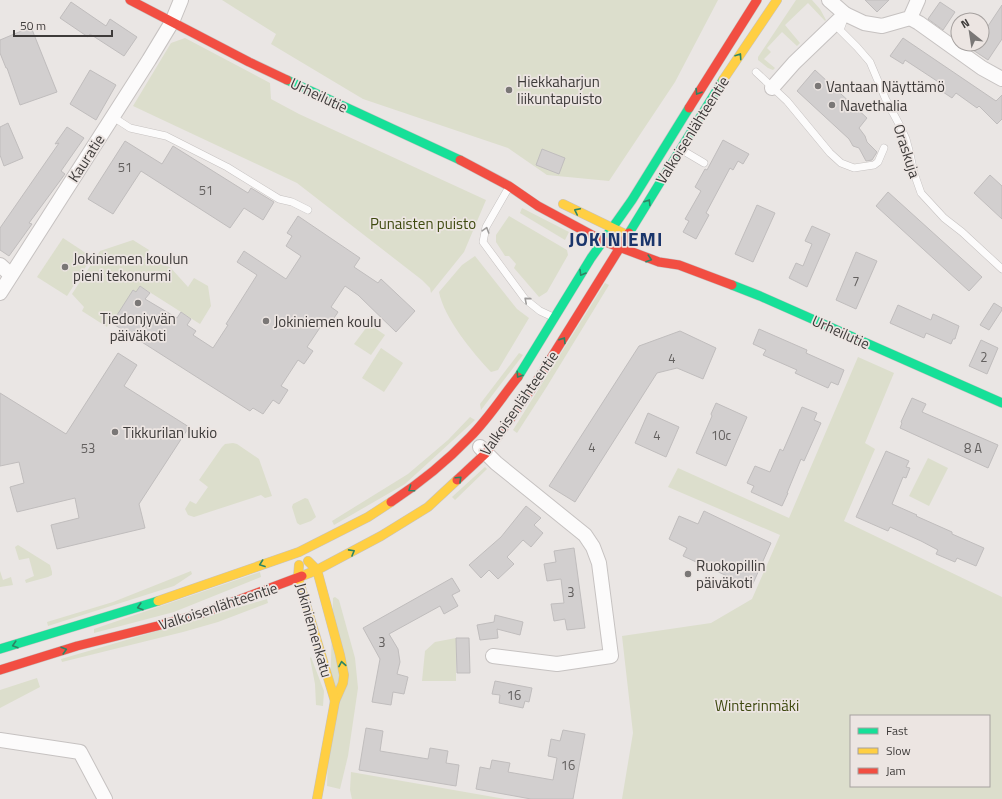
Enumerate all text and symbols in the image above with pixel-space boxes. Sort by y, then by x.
scale bar [14,12,112,38]
north arrow [950,12,990,52]
text: N [958,15,972,32]
text: 50 m [20,16,46,35]
one-way arrow [734,53,742,60]
place label: Hiekkaharjun liikuntapuisto [517,70,602,110]
street label: Valkoisenlähteentie [649,71,735,189]
street label: Urheilutie [286,72,352,118]
place label: Vantaan Näyttämö [826,75,945,98]
marker: Vantaan Näyttämö [813,81,823,91]
marker: Hiekkaharjun liikuntapuisto [504,85,514,95]
one-way arrow [696,88,703,95]
place label: Navethalia [840,94,908,117]
marker: Navethalia [827,100,837,110]
street label: Oraskuja [887,121,927,181]
street label: Kauratie [62,130,110,186]
house number: 51 [118,157,132,177]
house number: 51 [199,180,213,200]
one-way arrow [643,199,650,206]
one-way arrow [573,208,581,216]
park label: Punaisten puisto [370,212,476,235]
district label: JOKINIEMI [569,224,663,253]
one-way arrow [481,227,490,234]
place label: Jokiniemen koulun pieni tekonurmi [73,247,188,287]
one-way arrow [645,254,652,262]
marker: Jokiniemen koulun pieni tekonurmi [60,262,70,272]
one-way arrow [579,269,586,276]
house number: 7 [852,271,860,291]
marker: Tiedonjyvän päiväkoti [133,298,143,308]
one-way arrow [524,298,532,305]
place label: Tiedonjyvän päiväkoti [100,307,176,347]
street label: Urheilutie [808,309,874,355]
place label: Jokiniemen koulu [274,310,381,333]
marker: Jokiniemen koulu [261,316,271,326]
one-way arrow [558,337,566,344]
street label: Valkoisenlähteentie [474,346,564,460]
house number: 2 [980,347,988,367]
house number: 4 [668,348,676,368]
one-way arrow [516,371,524,378]
place label: Tikkurilan lukio [123,421,217,444]
house number: 4 [653,425,661,445]
house number: 10c [711,425,731,445]
marker: Tikkurilan lukio [110,427,120,437]
house number: 4 [588,437,596,457]
house number: 53 [81,438,95,458]
house number: 8 A [964,438,982,458]
one-way arrow [454,476,461,483]
one-way arrow [408,484,415,491]
one-way arrow [348,549,355,557]
place label: Ruokopillin päiväkoti [696,554,765,594]
one-way arrow [259,559,266,568]
marker: Ruokopillin päiväkoti [683,569,693,579]
street label: Valkoisenlähteentie [156,576,280,636]
street label: Jokiniemenkatu [289,580,339,680]
house number: 3 [567,582,575,602]
one-way arrow [136,602,143,611]
house number: 3 [378,632,386,652]
one-way arrow [12,640,19,649]
one-way arrow [60,646,67,655]
one-way arrow [338,661,346,667]
house number: 16 [507,685,521,705]
park label: Winterinmäki [715,694,799,717]
legend [850,715,990,787]
text: Fast [886,721,909,740]
text: Slow [886,741,911,760]
house number: 16 [561,755,575,775]
text: Jam [886,761,906,780]

